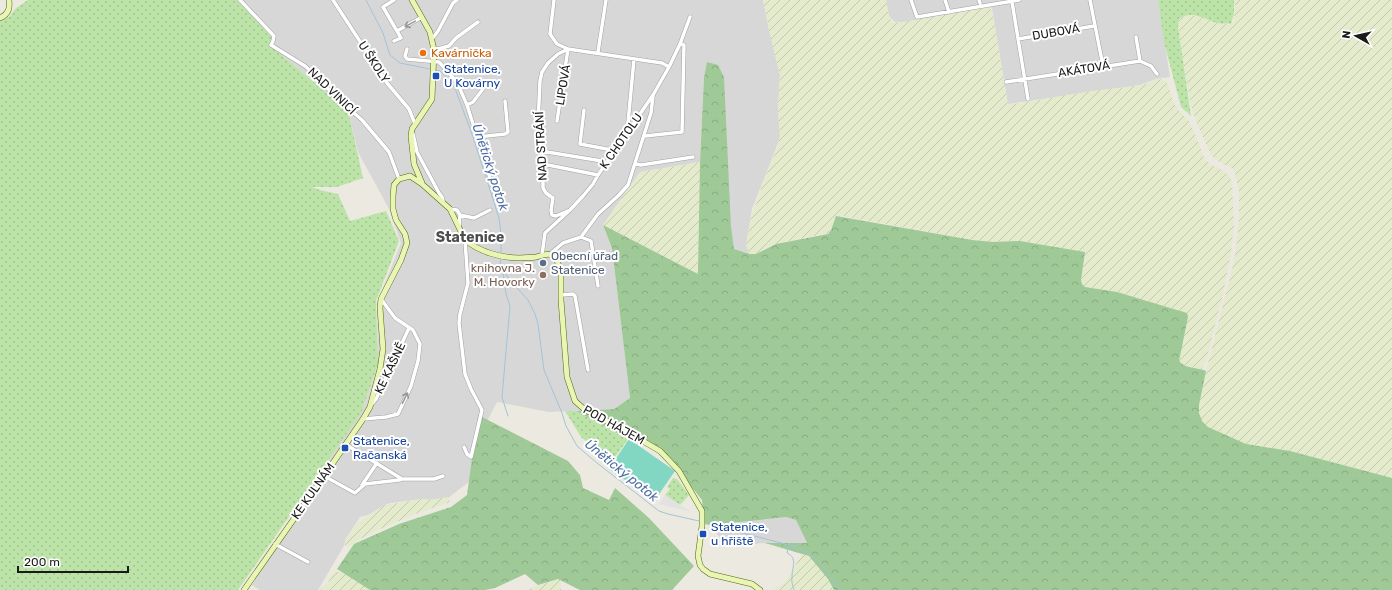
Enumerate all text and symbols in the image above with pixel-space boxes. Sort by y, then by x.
north arrow [1336,16,1376,56]
one-way arrow [404,21,416,29]
street label: DUBOVÁ [1031,21,1081,43]
text: N [1340,30,1354,40]
street label: U ŠKOLY [355,38,393,86]
place label: Kavárnička [431,46,492,60]
marker: Kavárnička [418,48,428,58]
street label: AKÁTOVÁ [1057,58,1111,80]
place label: Statenice, U Kovárny [444,62,501,90]
street label: LIPOVÁ [553,64,573,106]
street label: NAD VINICÍ [305,65,359,118]
marker: Statenice, U Kovárny [431,71,441,81]
street label: NAD STRÁNÍ [532,110,550,181]
street label: K CHOTOLU [597,111,645,171]
water label: Únětický potok [469,122,512,213]
district label: Statenice [436,229,504,246]
place label: Obecní úřad Statenice [551,249,618,277]
marker: Obecní úřad Statenice [538,258,548,268]
place label: knihovna J. M. Hovorky [471,261,535,289]
marker: knihovna J. M. Hovorky [538,270,548,280]
street label: KE KAŠNĚ [372,340,408,396]
one-way arrow [402,392,410,404]
street label: POD HÁJEM [581,402,647,448]
place label: Statenice, Račanská [353,434,410,462]
water label: Únětický potok [582,436,662,505]
marker: Statenice, Račanská [340,443,350,453]
street label: KE KULNÁM [288,460,338,522]
place label: Statenice, u hřiště [711,520,768,548]
marker: Statenice, u hřiště [698,529,708,539]
scale bar [18,548,128,574]
text: 200 m [24,555,60,569]

